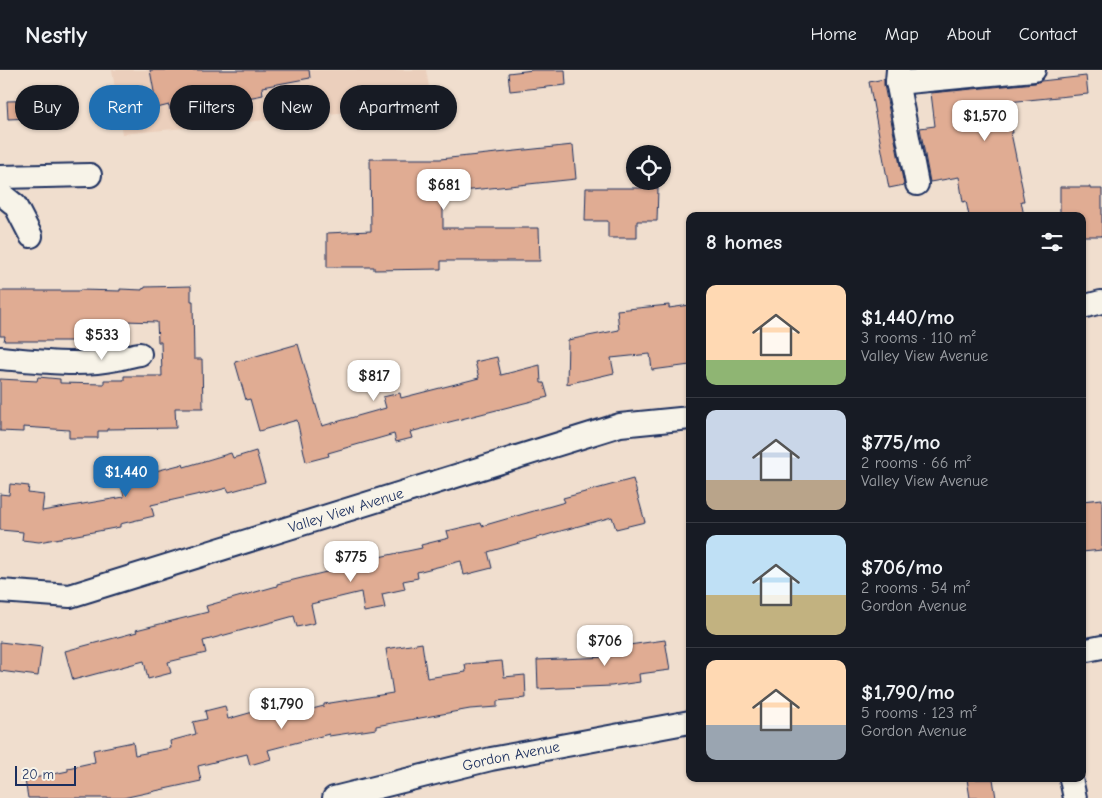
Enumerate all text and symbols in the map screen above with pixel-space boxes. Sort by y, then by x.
text: Nestly [25,21,87,49]
text: Home [810,24,857,45]
text: Map [885,24,919,45]
text: About [947,24,991,45]
text: Contact [1019,24,1077,45]
chip: Buy [15,85,79,130]
chip: Rent [89,85,160,130]
chip: Filters [170,85,253,130]
chip: New [263,85,330,130]
chip: Apartment [340,85,457,130]
pin: $1,570 [944,100,1026,142]
text: $1,570 [963,107,1007,125]
map controls [626,145,671,190]
button: locate [626,145,671,190]
pin: $681 [414,168,474,211]
text: $681 [428,176,460,194]
icon: filters [1038,228,1066,256]
text: 8 homes [706,230,782,254]
icon: home [746,305,806,365]
text: $1,440/mo [861,305,954,329]
pin: $533 [72,318,132,361]
text: $533 [85,326,119,344]
text: 3 rooms · 110 m² [861,329,976,347]
text: Valley View Avenue [861,347,988,365]
pin: $817 [344,360,404,402]
text: $817 [358,367,390,385]
icon: home [746,430,806,490]
text: $775/mo [861,430,940,454]
text: 2 rooms · 66 m² [861,454,971,472]
pin: $1,440 [85,456,167,498]
text: $1,440 [104,463,148,481]
text: Valley View Avenue [861,472,988,490]
street label: Valley View Avenue [286,484,406,537]
pin: $775 [321,540,381,583]
text: $775 [335,548,367,566]
icon: home [746,555,806,615]
text: $706/mo [861,555,943,579]
text: 2 rooms · 54 m² [861,579,970,597]
text: Gordon Avenue [861,597,967,615]
pin: $706 [575,624,635,667]
text: $706 [588,632,622,650]
icon: home [746,680,806,740]
text: $1,790/mo [861,680,955,704]
pin: $1,790 [241,688,323,730]
text: $1,790 [260,695,304,713]
text: 5 rooms · 123 m² [861,704,977,722]
text: Gordon Avenue [861,722,967,740]
street label: Gordon Avenue [460,737,562,775]
scale bar [15,763,76,786]
text: 20 m [22,766,54,783]

